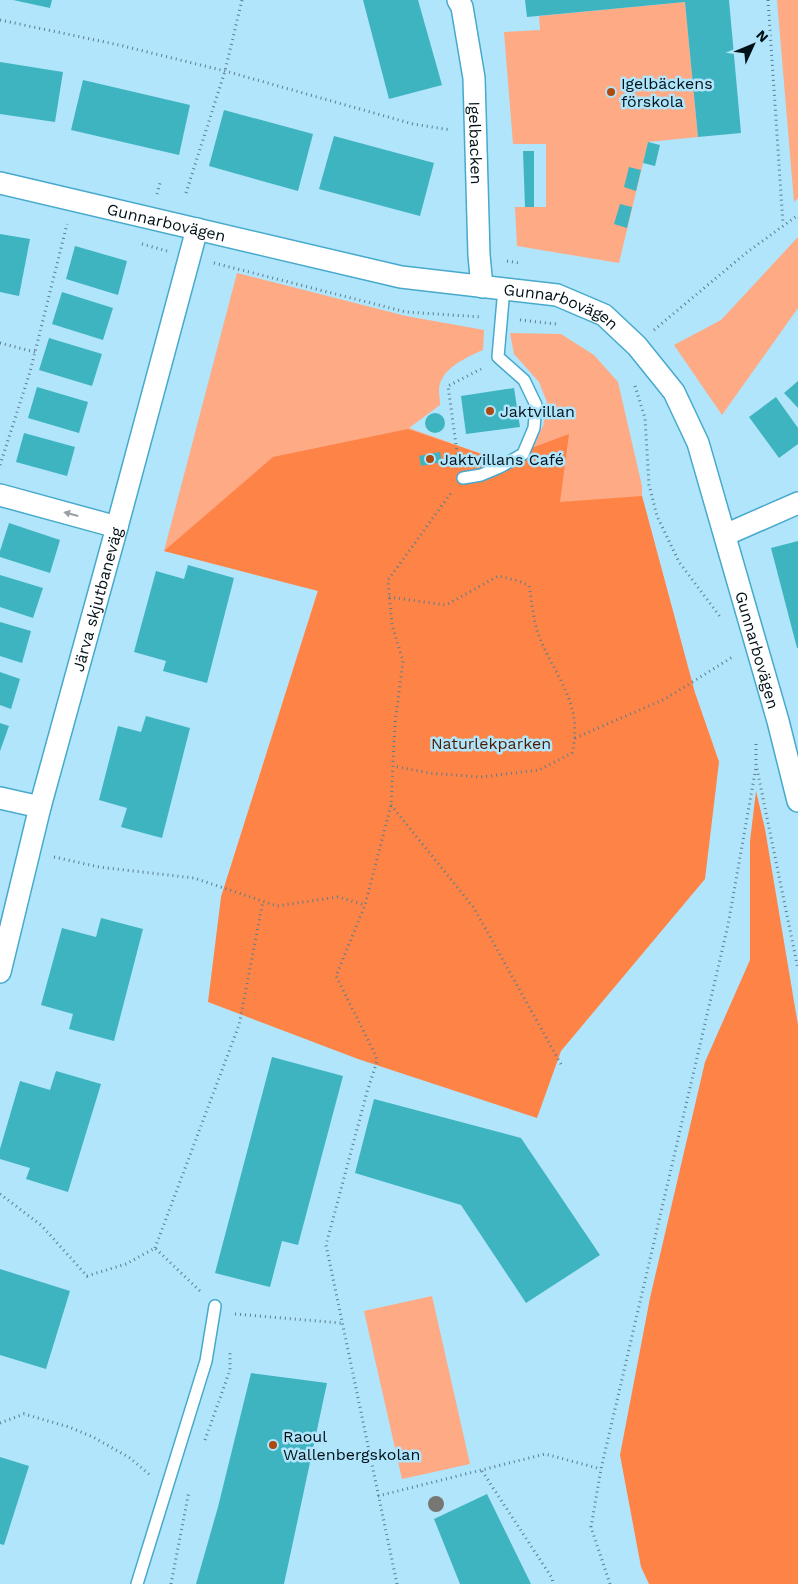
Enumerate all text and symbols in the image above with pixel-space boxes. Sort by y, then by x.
north arrow [728,20,778,70]
text: N [753,27,772,45]
place label: Igelbäckens förskola [621,74,713,111]
marker: Igelbäckens förskola [605,86,617,98]
street label: Igelbacken [465,101,486,185]
street label: Gunnarbovägen [105,199,228,246]
street label: Gunnarbovägen [503,280,622,334]
place label: Jaktvillan [500,402,575,421]
marker: Jaktvillan [484,405,496,417]
place label: Jaktvillans Café [440,450,564,469]
marker: Jaktvillans Café [424,453,436,465]
one-way arrow [63,509,78,517]
street label: Järva skjutbaneväg [69,525,127,674]
street label: Gunnarbovägen [731,589,783,711]
park label: Naturlekparken [431,734,551,753]
place label: Raoul Wallenbergskolan [283,1427,420,1464]
marker: Raoul Wallenbergskolan [267,1439,279,1451]

